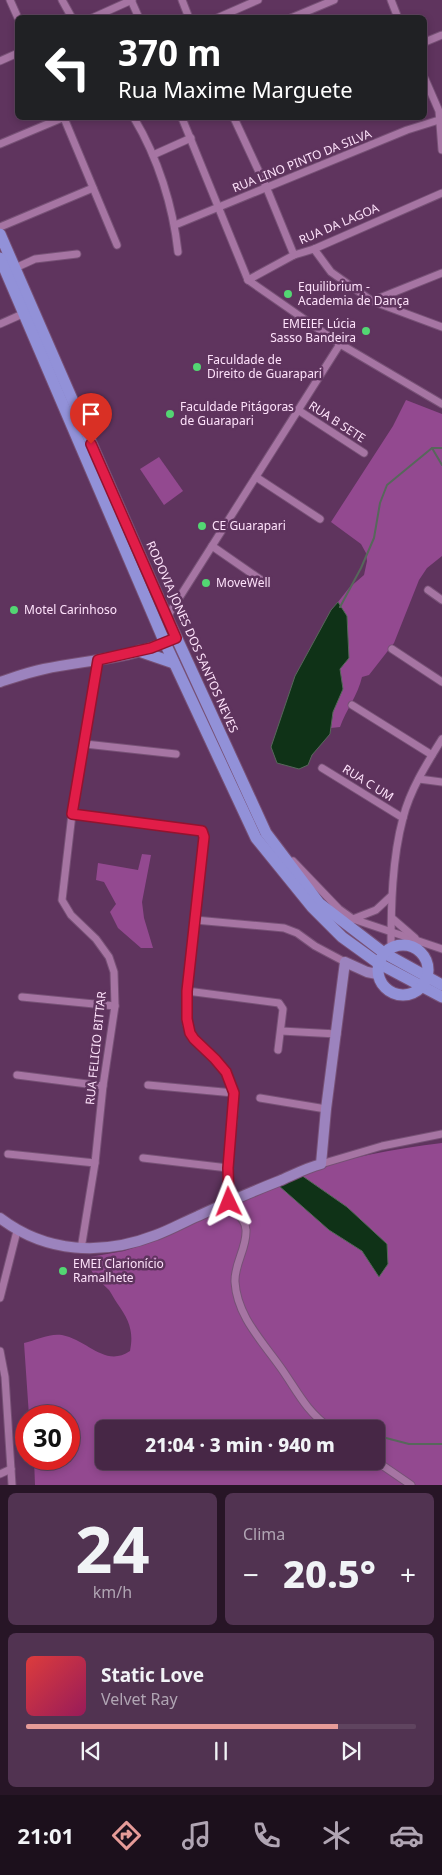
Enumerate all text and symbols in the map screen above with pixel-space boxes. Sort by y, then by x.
text: 370 m [118,29,221,76]
icon: left [35,35,100,100]
text: Rua Maxime Marguete [118,74,353,104]
street label: RUA LINO PINTO DA SILVA [230,125,374,196]
street label: RUA DA LAGOA [296,199,382,248]
place label: Equilibrium - Academia de Dança [298,278,409,309]
marker: Equilibrium - Academia de Dança [282,288,294,300]
place label: EMEIEF Lúcia Sasso Bandeira [270,315,356,346]
marker: EMEIEF Lúcia Sasso Bandeira [360,325,372,337]
place label: Faculdade de Direito de Guarapari [207,351,322,382]
marker: Faculdade de Direito de Guarapari [191,361,203,373]
pin [70,393,112,444]
street label: RUA B SETE [306,397,369,446]
place label: Faculdade Pitágoras de Guarapari [180,398,294,429]
icon: arrive [77,400,105,428]
marker: Faculdade Pitágoras de Guarapari [164,408,176,420]
place label: CE Guarapari [212,517,286,534]
marker: CE Guarapari [196,520,208,532]
street label: RODOVIA JONES DOS SANTOS NEVES [142,538,243,736]
place label: MoveWell [216,574,271,591]
marker: MoveWell [200,577,212,589]
place label: Motel Carinhoso [24,601,117,618]
marker: Motel Carinhoso [8,604,20,616]
street label: RUA C UM [339,760,397,805]
street label: RUA FELICIO BITTAR [81,990,110,1106]
position arrow [202,1175,254,1227]
place label: EMEI Clarionício Ramalhete [73,1255,164,1286]
marker: EMEI Clarionício Ramalhete [57,1265,69,1277]
speed limit sign: 30 [15,1405,80,1470]
text: 21:04 · 3 min · 940 m [145,1432,335,1458]
text: 24 [75,1504,150,1592]
text: Clima [243,1523,285,1545]
text: 20.5° [283,1547,376,1599]
text: − [243,1555,259,1593]
text: + [400,1555,416,1593]
text: km/h [93,1581,132,1603]
text: Static Love [101,1662,204,1688]
text: Velvet Ray [101,1688,178,1710]
icon: previous [77,1737,105,1765]
icon: pause [207,1737,235,1765]
icon: next [337,1737,365,1765]
icon: directions [109,1818,144,1853]
icon: music [179,1818,214,1853]
icon: phone [249,1818,284,1853]
icon: climate [319,1818,354,1853]
icon: car [389,1818,424,1853]
text: 21:01 [18,1820,74,1850]

